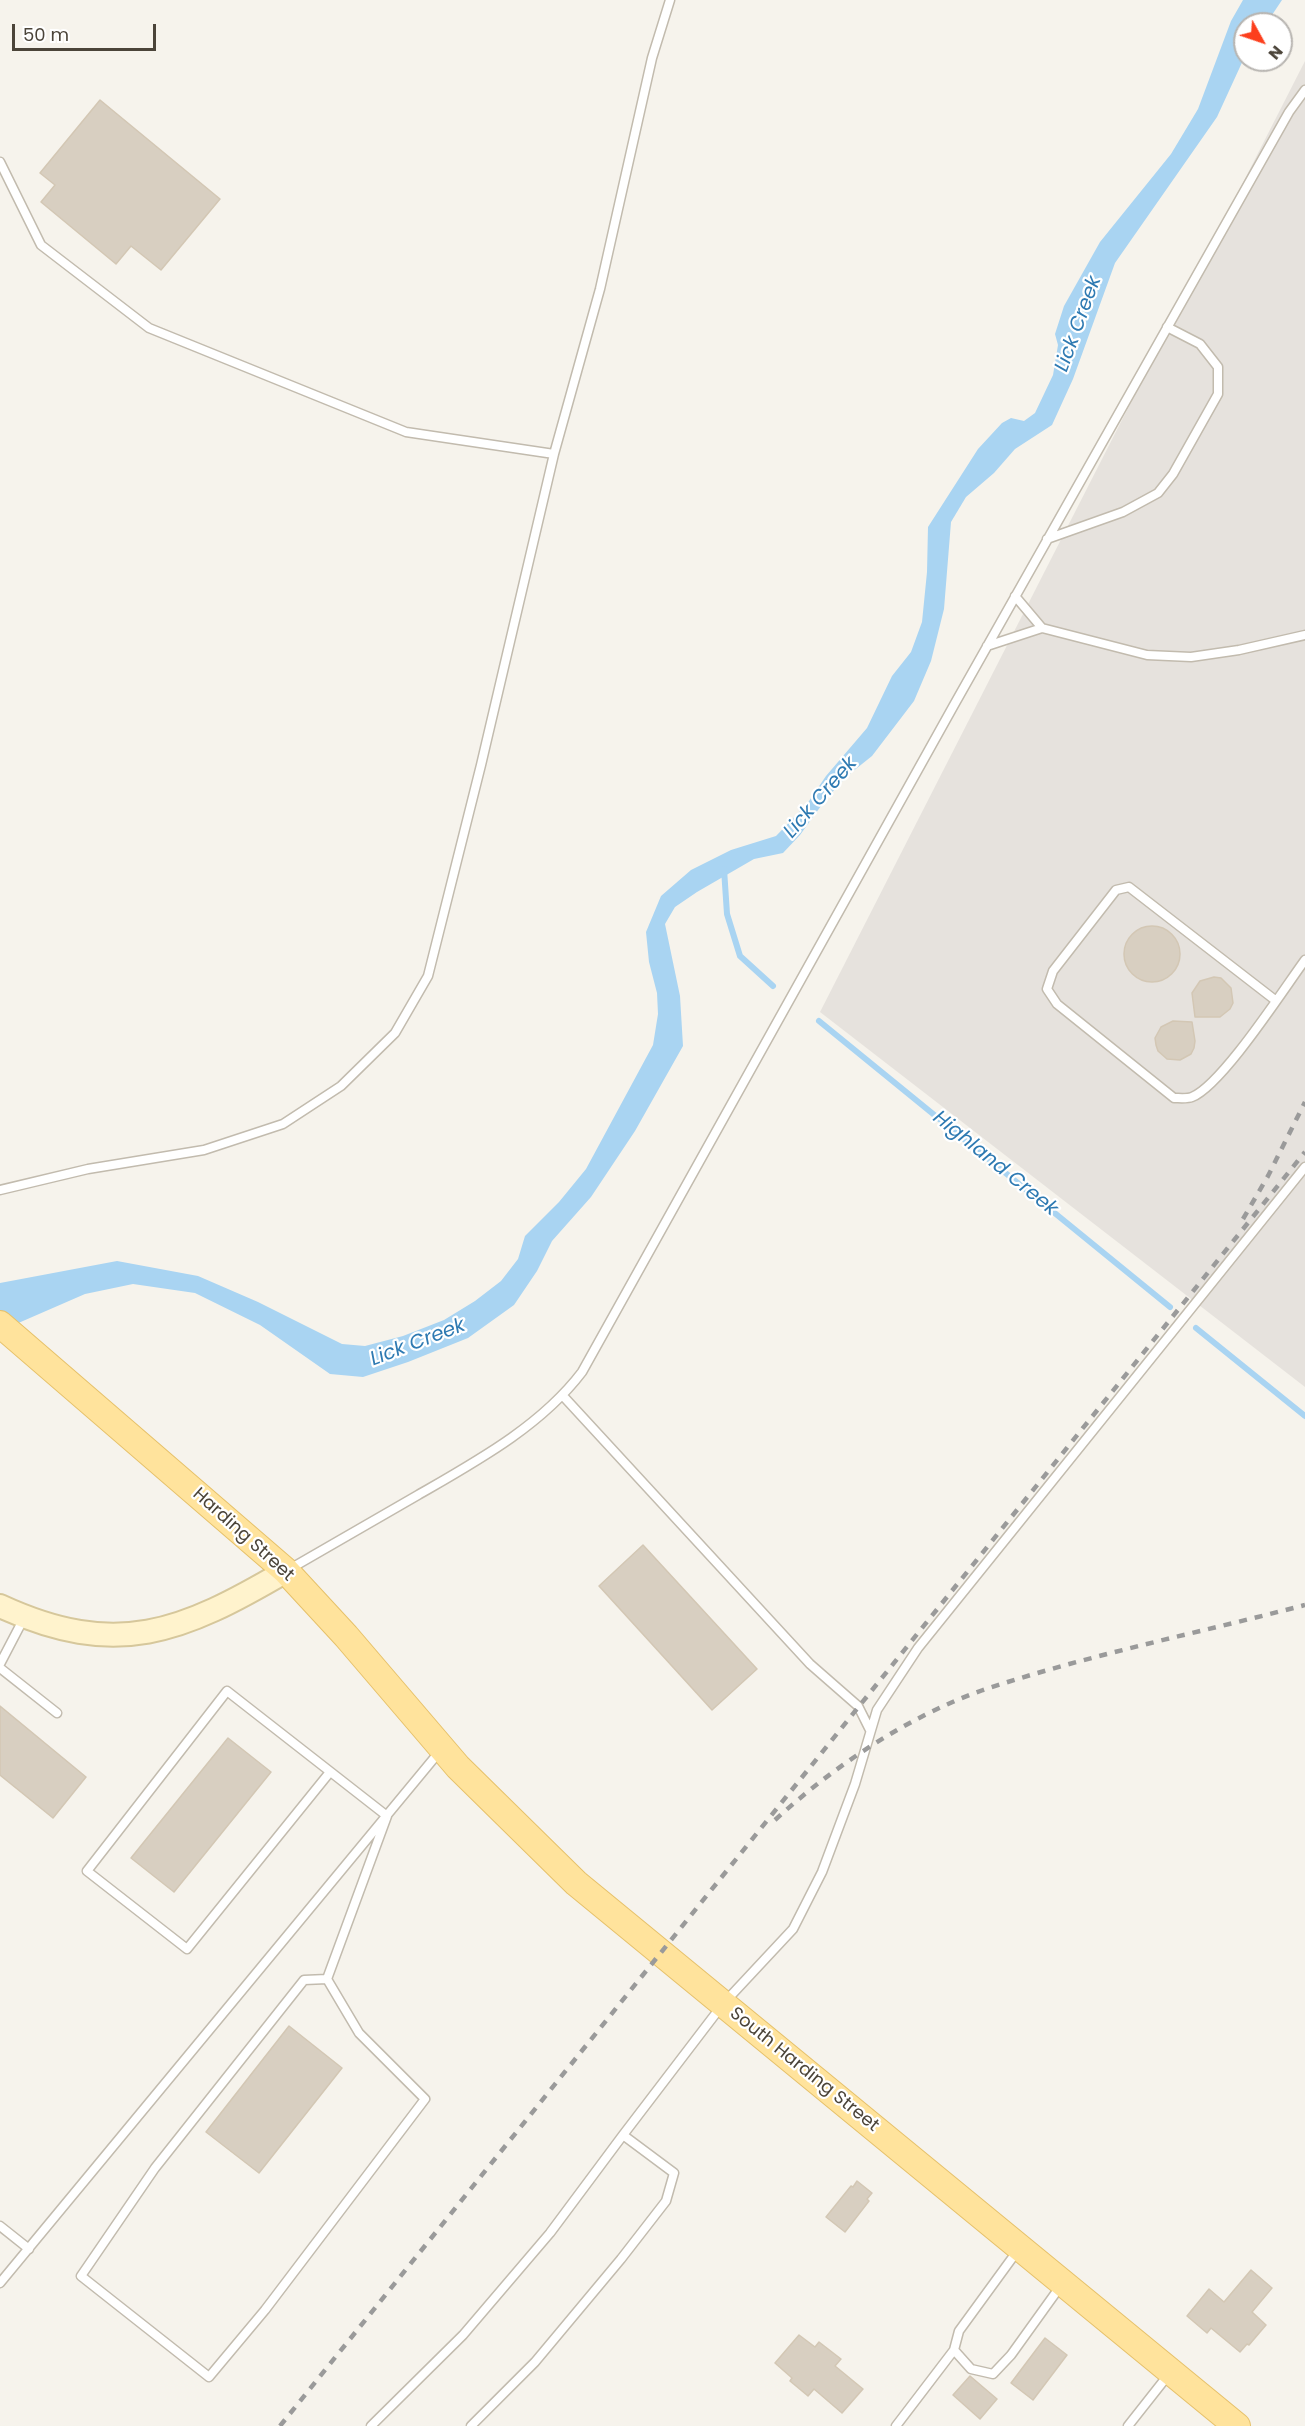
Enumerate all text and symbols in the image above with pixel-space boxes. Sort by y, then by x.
scale bar [15,12,159,50]
north arrow [1233,12,1293,72]
text: 50 m [23,22,69,47]
text: N [1263,41,1288,65]
water label: Lick Creek [1051,273,1107,375]
water label: Lick Creek [779,752,863,844]
water label: Highland Creek [928,1106,1062,1222]
water label: Lick Creek [367,1314,469,1372]
street label: Harding Street [188,1484,298,1586]
street label: South Harding Street [725,2003,883,2137]

